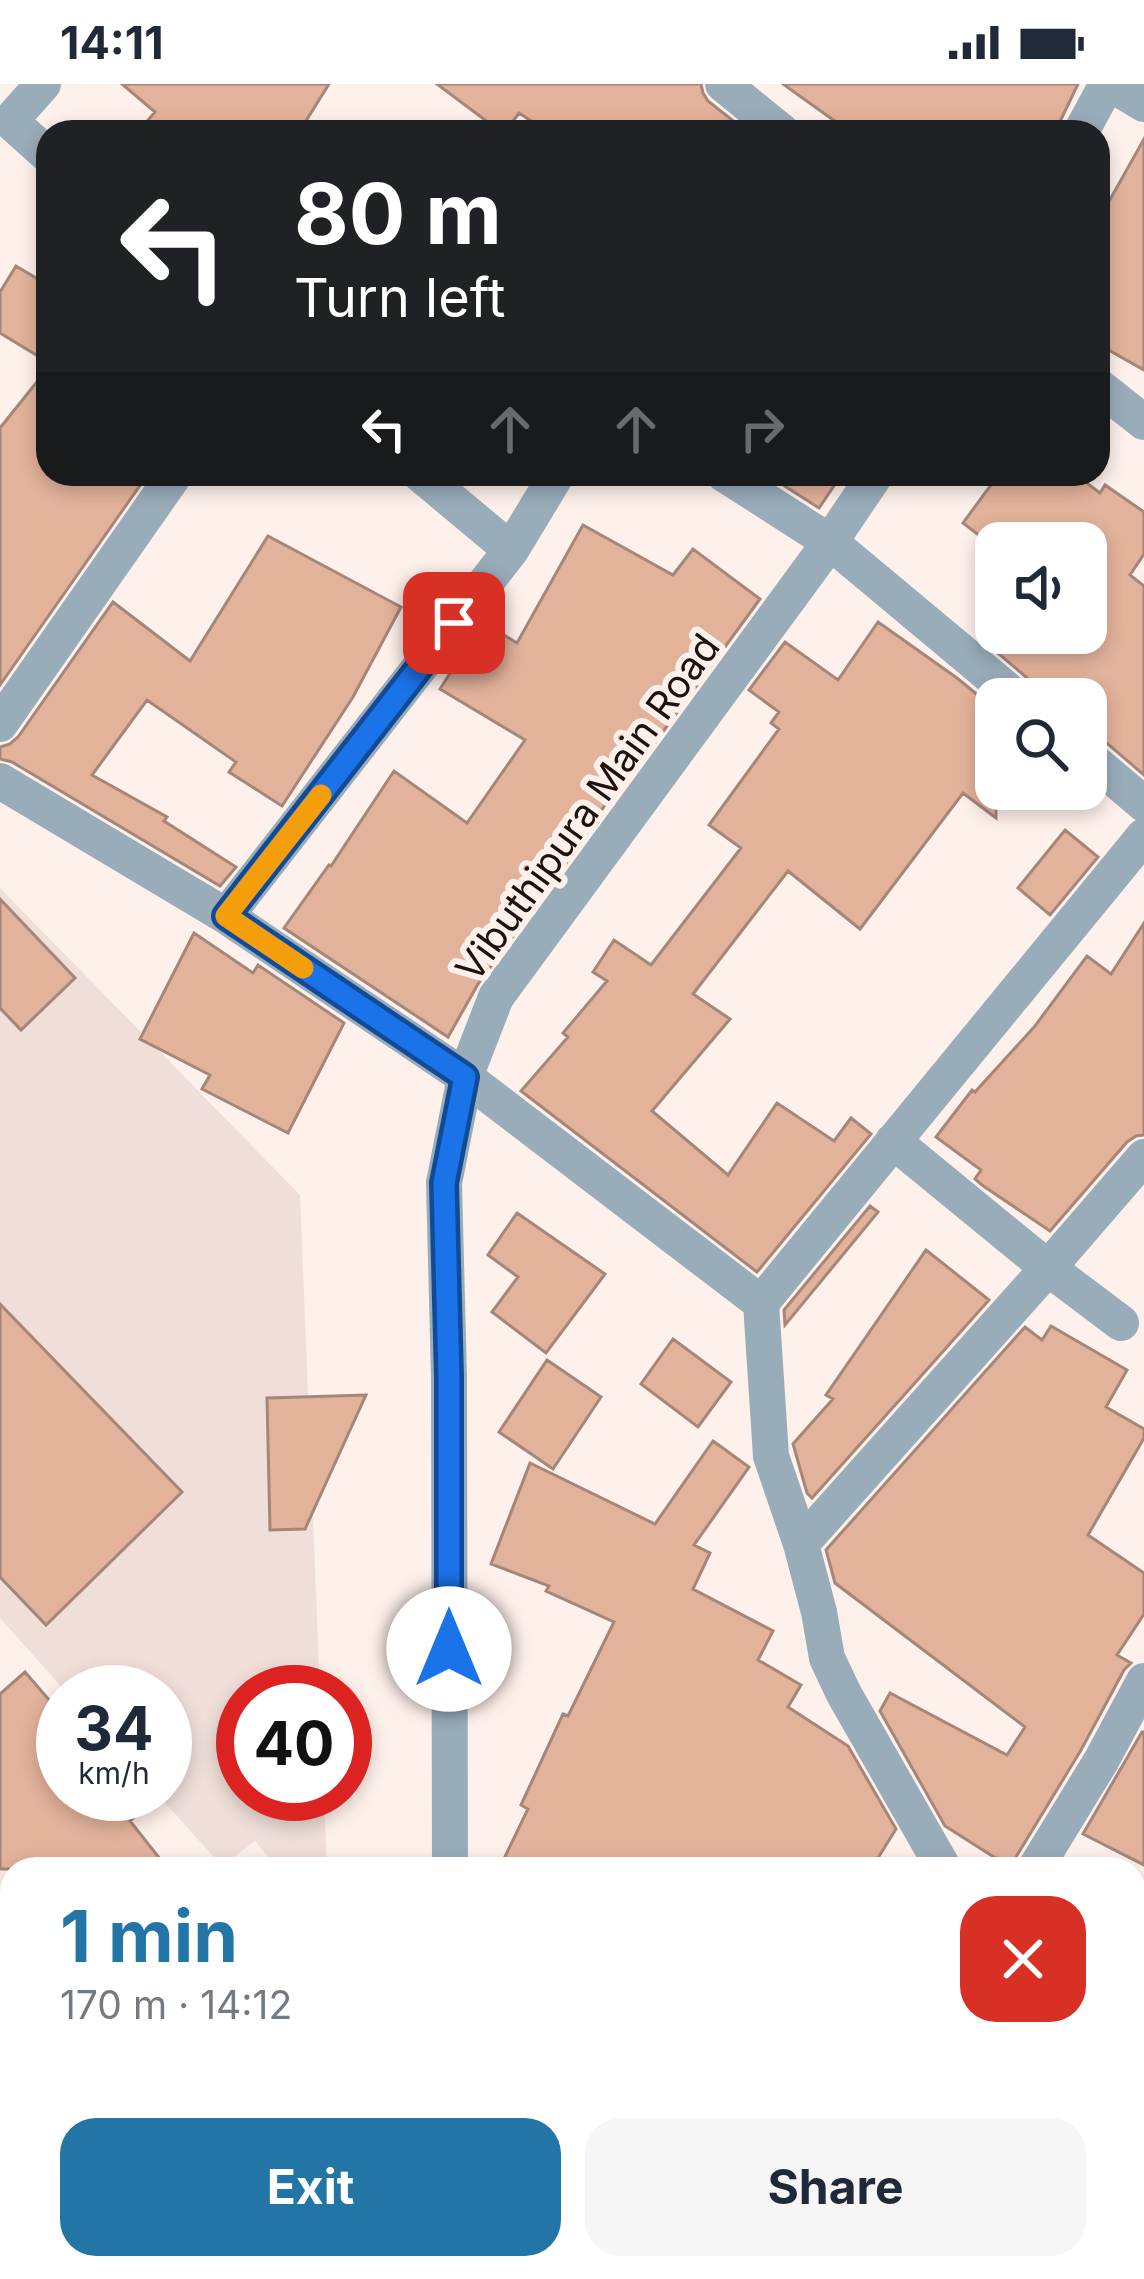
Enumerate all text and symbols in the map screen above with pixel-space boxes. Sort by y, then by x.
text: 14:11 [60,15,164,70]
text: 80 m [294,163,502,264]
icon: left [96,168,252,324]
text: Turn left [294,265,505,330]
icon: left [351,396,417,462]
icon: ahead [477,396,543,462]
icon: ahead [603,396,669,462]
icon: right [729,396,795,462]
map controls [975,522,1107,810]
button: sound [975,522,1107,654]
pin [403,572,505,674]
icon: arrive [421,590,487,656]
street label: Vibuthipura Main Road [445,624,729,990]
button: search [975,678,1107,810]
position arrow [386,1586,512,1712]
speed limit sign: 40 [216,1665,372,1821]
text: 34 [74,1692,154,1764]
text: km/h [78,1755,150,1791]
text: 1 min [60,1892,238,1979]
button: close [960,1896,1086,2022]
text: 170 m · 14:12 [60,1981,292,2028]
button: Exit [60,2118,561,2256]
button: Share [585,2118,1086,2256]

